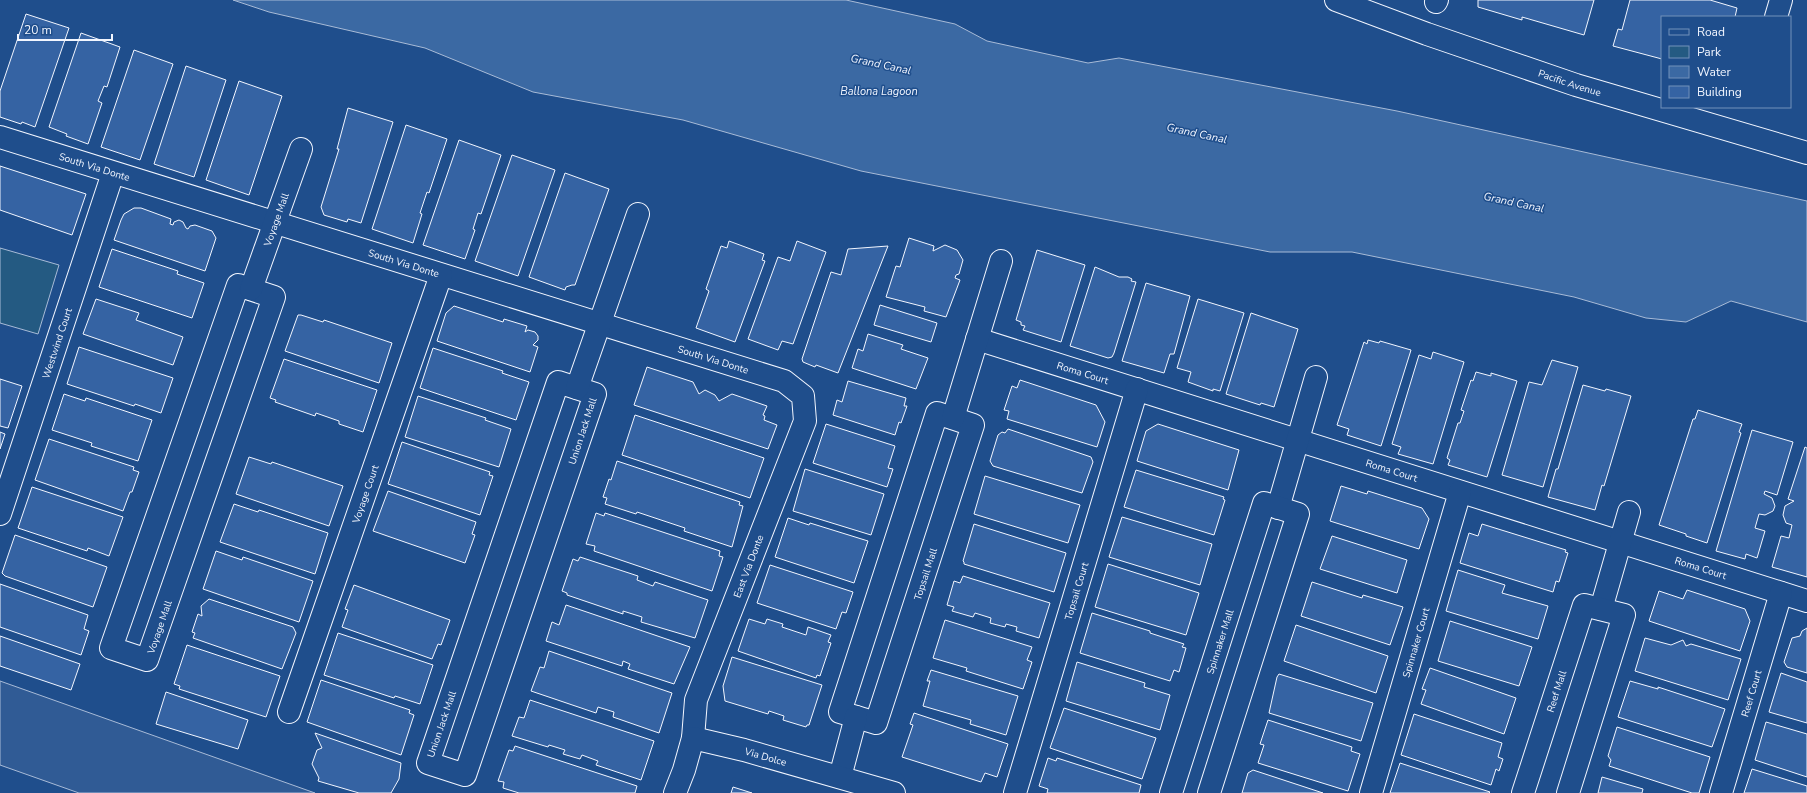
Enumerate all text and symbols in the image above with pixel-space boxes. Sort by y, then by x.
scale bar [18,16,112,42]
legend [1661,16,1791,108]
text: 20 m [24,22,52,38]
text: Road [1697,24,1725,40]
text: Park [1697,44,1722,60]
water label: Grand Canal [849,51,913,78]
text: Water [1697,64,1731,80]
street label: Pacific Avenue [1536,67,1603,100]
water label: Ballona Lagoon [840,84,918,99]
text: Building [1697,84,1742,100]
water label: Grand Canal [1165,120,1229,147]
street label: South Via Donte [57,150,131,185]
water label: Grand Canal [1482,189,1546,216]
street label: Voyage Mall [261,191,293,249]
street label: South Via Donte [366,246,441,281]
street label: Westwind Court [39,306,76,381]
street label: South Via Donte [676,342,750,378]
street label: Roma Court [1055,359,1111,388]
street label: Union Jack Mall [566,396,600,467]
street label: Roma Court [1364,456,1420,486]
street label: Voyage Court [349,463,383,526]
street label: East Via Donte [730,533,767,600]
street label: Topsail Mall [911,546,941,602]
street label: Roma Court [1673,554,1729,583]
street label: Topsail Court [1062,560,1092,622]
street label: Voyage Mall [144,599,176,657]
street label: Spinnaker Court [1400,606,1434,679]
street label: Spinnaker Mall [1204,608,1237,676]
street label: Reef Court [1738,668,1766,719]
street label: Reef Mall [1544,669,1570,714]
street label: Union Jack Mall [424,689,460,760]
street label: Via Dolce [742,744,788,770]

